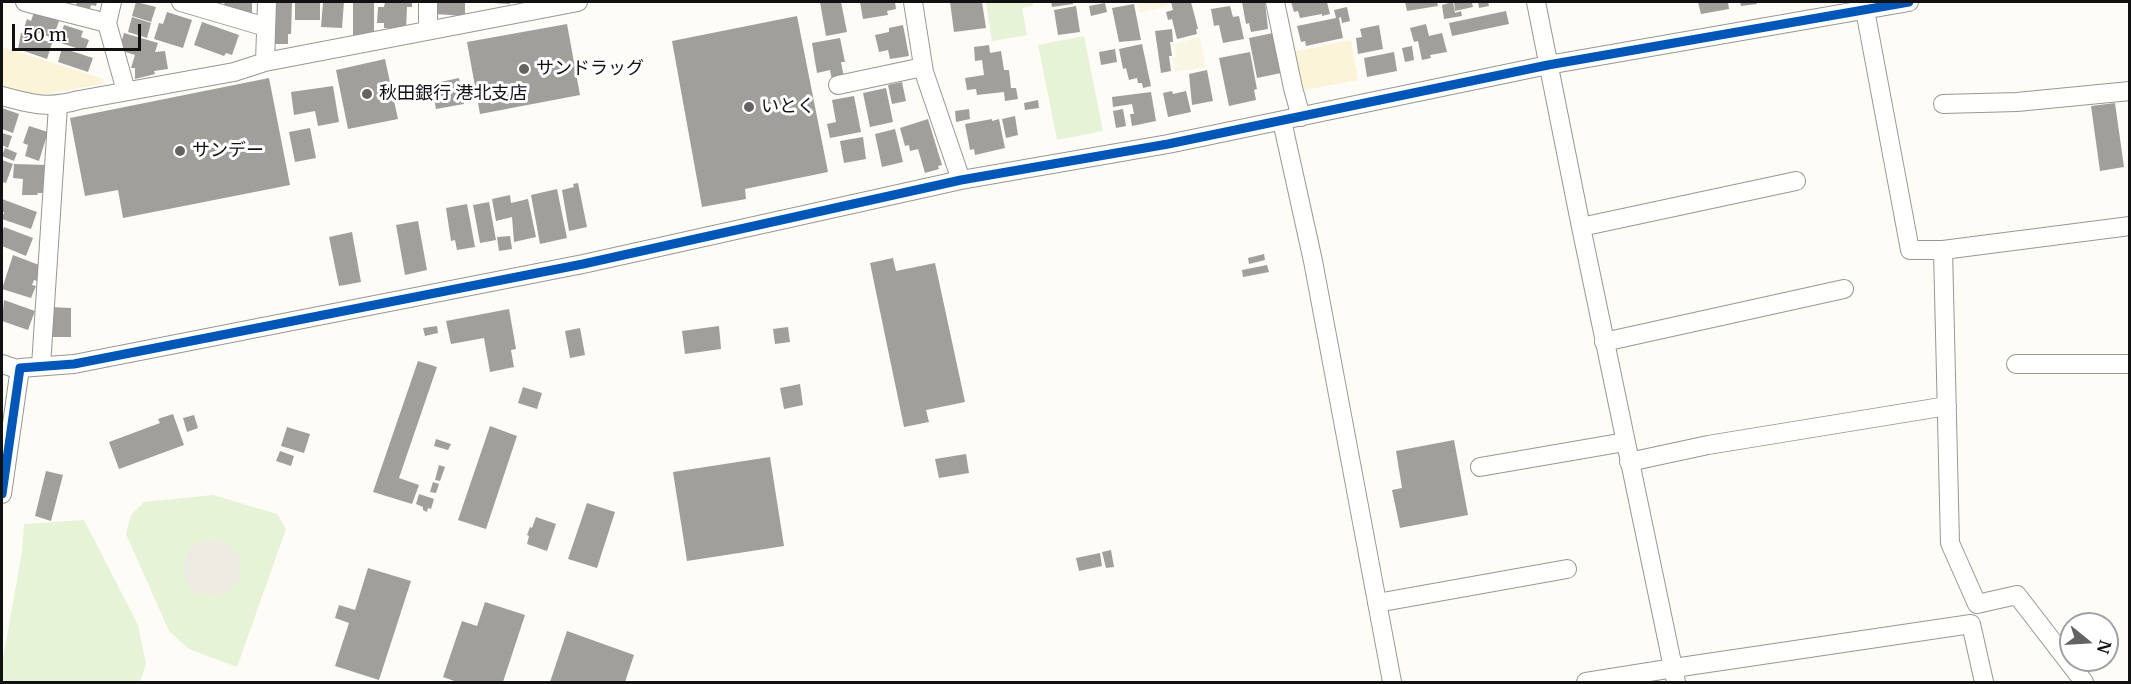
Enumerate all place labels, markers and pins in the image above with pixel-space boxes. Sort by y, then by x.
place label: サンドラッグ [536,58,644,80]
marker: サンドラッグ [517,62,531,76]
place label: 秋田銀行 港北支店 [379,83,527,105]
marker: 秋田銀行 港北支店 [360,87,374,101]
place label: いとく [761,96,815,118]
marker: いとく [742,100,756,114]
place label: サンデー [192,140,264,162]
marker: サンデー [173,144,187,158]

